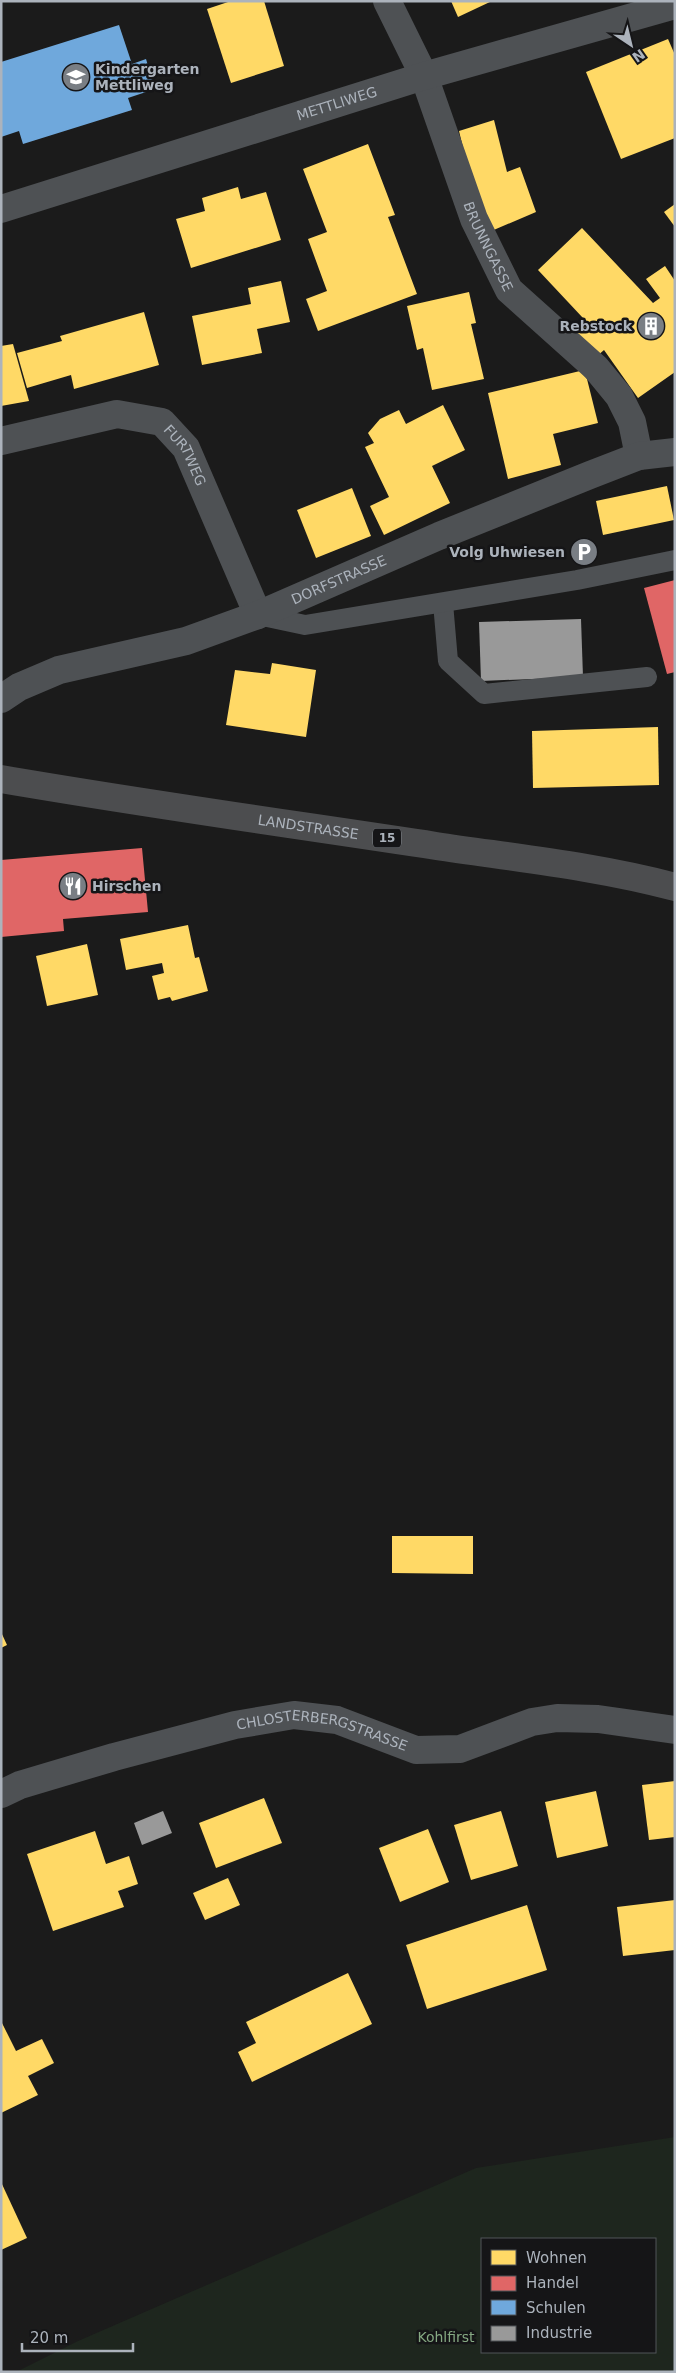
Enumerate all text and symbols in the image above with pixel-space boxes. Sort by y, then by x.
north arrow [606,20,656,70]
text: N [629,46,648,66]
place label: Kindergarten Mettliweg [95,61,200,93]
school or university icon: Kindergarten Mettliweg [61,62,91,92]
street label: METTLIWEG [295,83,379,124]
street label: BRUNNGASSE [461,199,516,294]
building icon: Rebstock [636,311,666,341]
place label: Rebstock [559,318,633,334]
street label: FURTWEG [161,421,209,488]
parking icon: Volg Uhwiesen [569,537,599,567]
place label: Volg Uhwiesen [449,544,565,560]
street label: DORFSTRASSE [289,552,389,608]
street label: LANDSTRASSE [257,812,360,842]
road number: 15 [373,828,401,848]
restaurant icon: Hirschen [58,871,88,901]
place label: Hirschen [92,878,161,894]
street label: CHLOSTERBERGSTRASSE [235,1707,410,1754]
legend [481,2238,656,2353]
text: Wohnen [526,2249,587,2267]
text: Handel [526,2274,579,2292]
text: Schulen [526,2299,586,2317]
scale bar [22,2320,134,2352]
text: Industrie [526,2324,592,2342]
text: 20 m [30,2329,68,2347]
park label: Kohlfirst [417,2329,475,2345]

